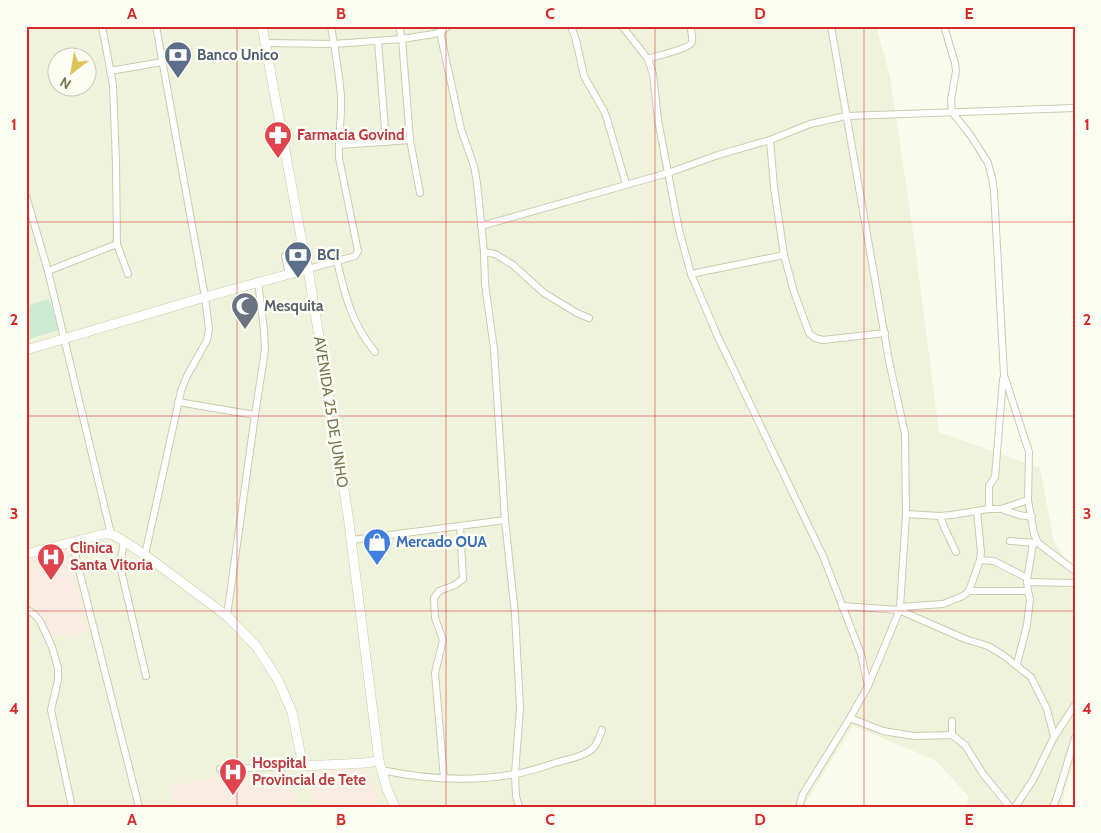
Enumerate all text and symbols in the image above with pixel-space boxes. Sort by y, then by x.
text: A [127,4,137,23]
text: B [336,4,346,23]
text: C [545,4,555,23]
text: D [754,4,766,23]
text: E [964,4,974,23]
bank icon: Banco Unico [163,40,193,79]
place label: Banco Unico [197,46,279,64]
north arrow [48,48,98,98]
text: N [56,73,74,93]
text: 1 [11,115,17,134]
text: 1 [1084,115,1090,134]
pharmacy icon: Farmacia Govind [263,120,293,159]
place label: Farmacia Govind [297,126,405,144]
bank icon: BCI [283,240,313,279]
place label: BCI [317,246,340,264]
mosque icon: Mesquita [230,291,260,330]
place label: Mesquita [264,297,324,315]
text: 2 [10,310,18,329]
text: 2 [1083,310,1091,329]
street label: AVENIDA 25 DE JUNHO [310,335,352,489]
text: 3 [10,504,18,523]
text: 3 [1083,504,1091,523]
shop icon: Mercado OUA [362,527,392,566]
place label: Mercado OUA [396,533,488,551]
place label: Clinica Santa Vitoria [70,539,153,574]
hospital icon: Clinica Santa Vitoria [36,542,66,581]
text: 4 [9,699,19,718]
text: 4 [1082,699,1092,718]
place label: Hospital Provincial de Tete [252,754,366,789]
hospital icon: Hospital Provincial de Tete [218,757,248,796]
text: A [127,810,137,829]
text: B [336,810,346,829]
text: C [545,810,555,829]
text: D [754,810,766,829]
text: E [964,810,974,829]

